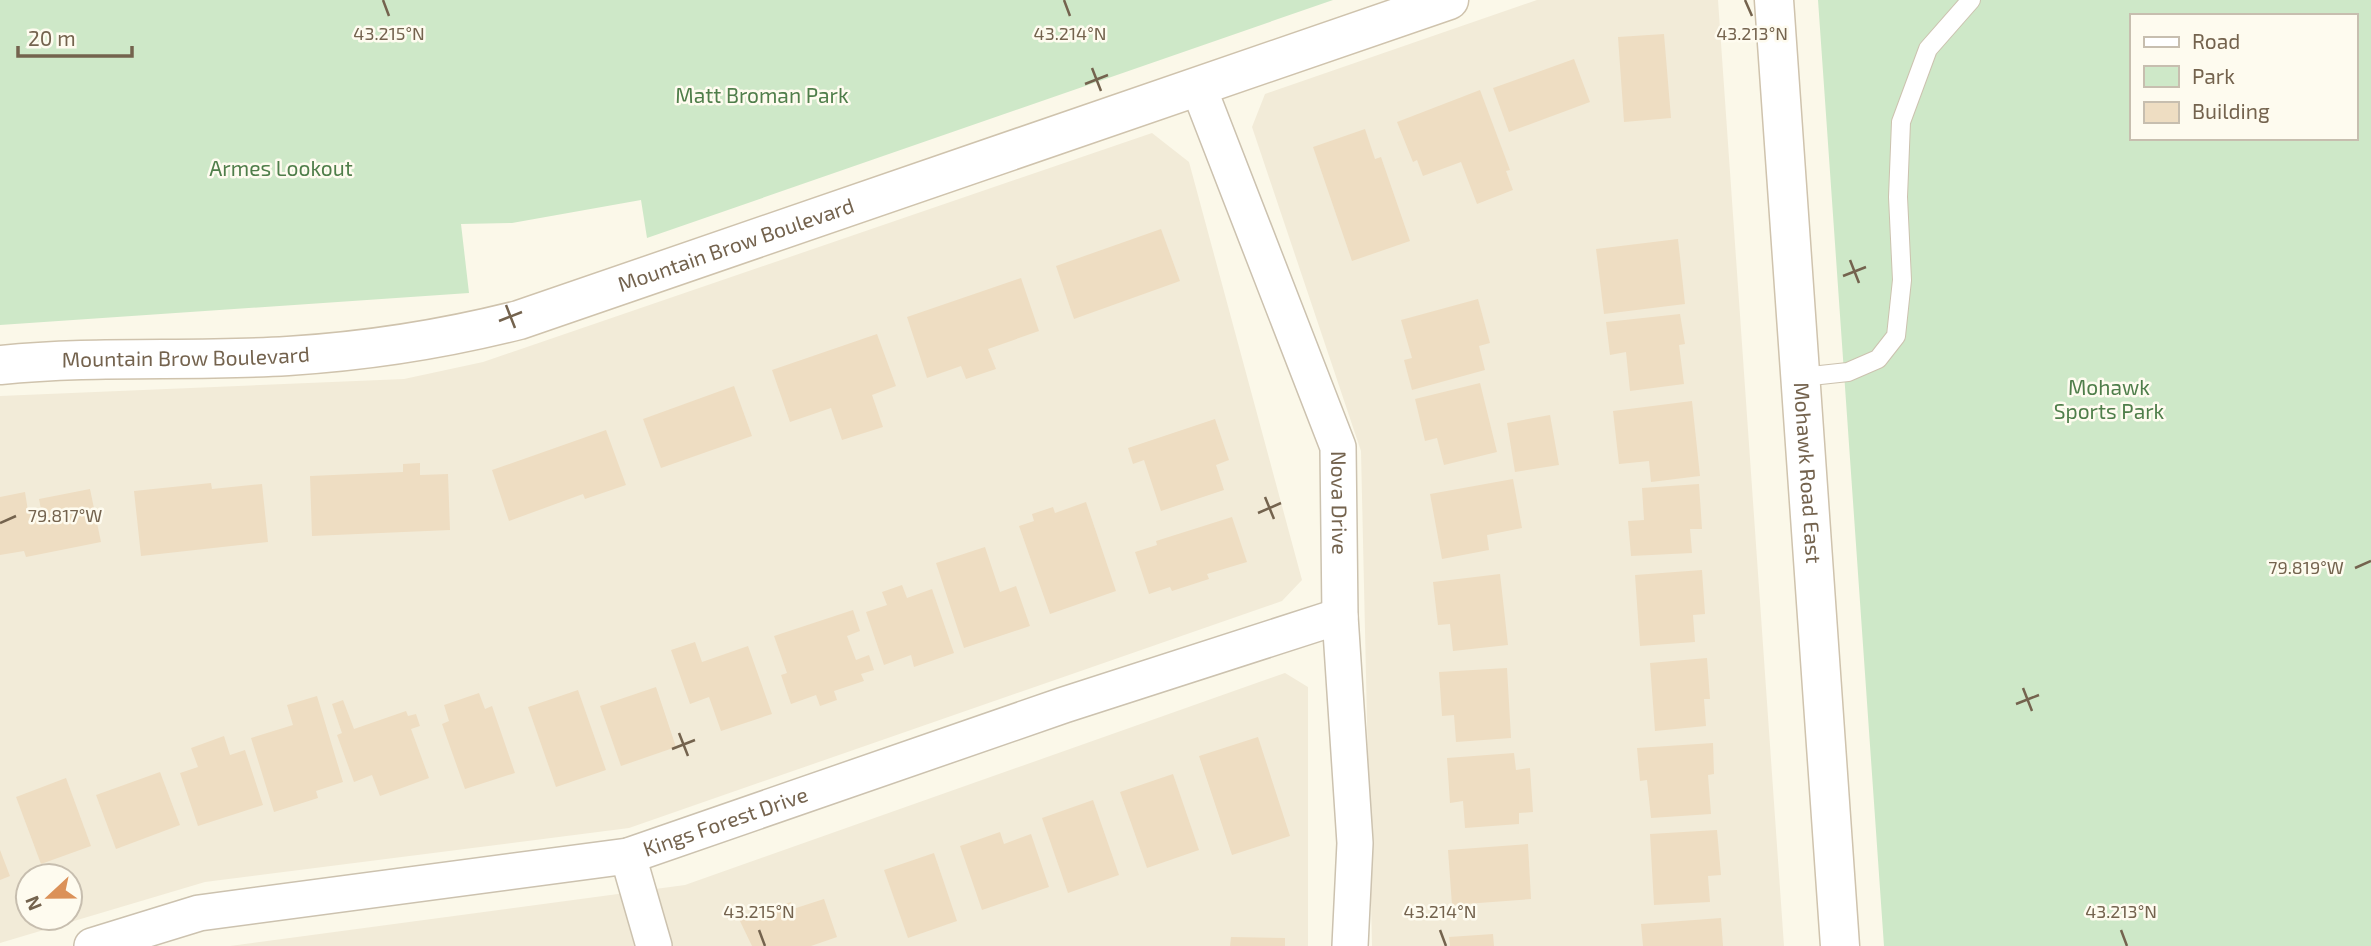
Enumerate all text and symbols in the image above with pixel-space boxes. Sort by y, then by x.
scale bar [18,14,131,58]
legend [2130,14,2357,140]
text: 43.215°N [353,22,425,44]
text: 43.214°N [1034,22,1106,44]
text: 43.213°N [1716,22,1788,44]
text: 20 m [28,25,76,50]
text: Road [2192,28,2240,53]
text: Park [2192,63,2235,88]
park label: Matt Broman Park [675,82,849,107]
text: Building [2192,98,2270,123]
park label: Armes Lookout [209,155,353,180]
street label: Mountain Brow Boulevard [614,192,857,296]
street label: Mountain Brow Boulevard [61,341,311,372]
park label: Mohawk Sports Park [2054,374,2165,423]
street label: Mohawk Road East [1790,381,1827,564]
street label: Nova Drive [1327,451,1353,555]
text: 79.817°W [28,504,102,526]
text: 79.819°W [2268,556,2344,578]
street label: Kings Forest Drive [639,781,811,861]
north arrow [14,862,84,932]
text: N [20,893,46,914]
text: 43.215°N [723,900,795,922]
text: 43.214°N [1404,900,1476,922]
text: 43.213°N [2085,900,2157,922]

